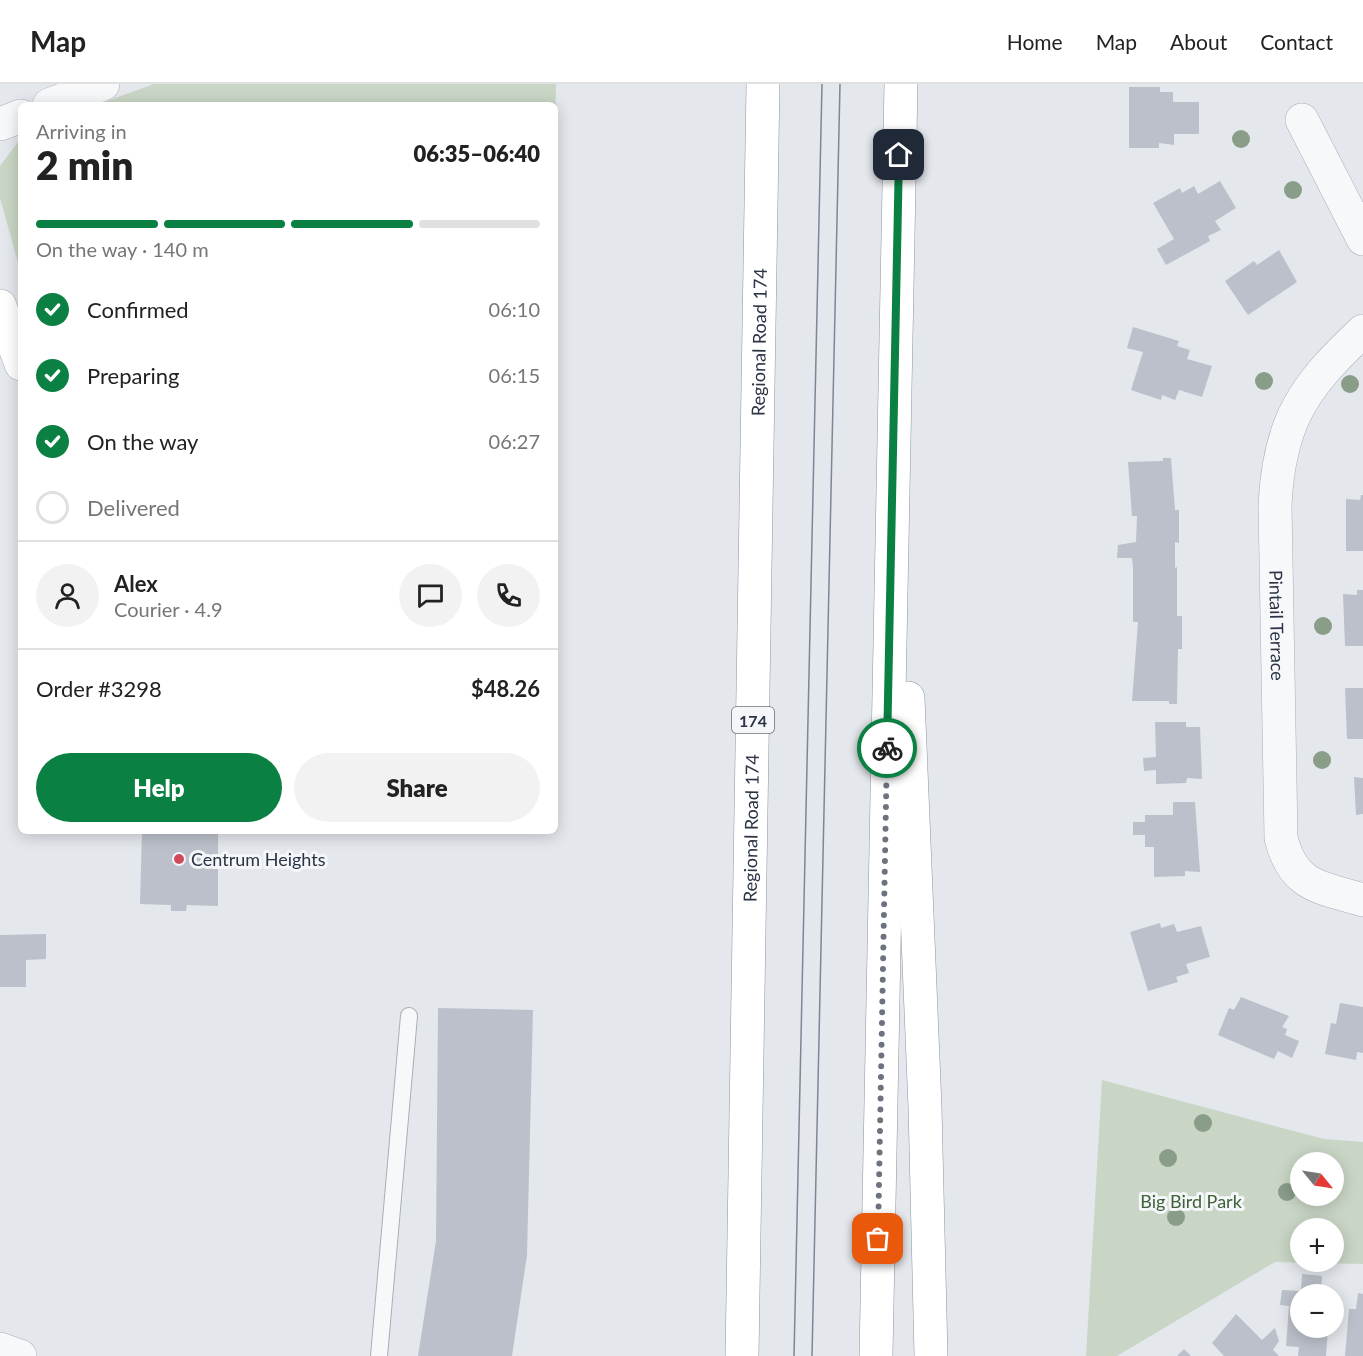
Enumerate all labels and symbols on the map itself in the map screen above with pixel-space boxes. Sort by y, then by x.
pin [873,129,924,180]
street label: Regional Road 174 [747,268,771,416]
street label: Pintail Terrace [1265,570,1289,681]
road number: 174 [732,707,774,733]
courier [857,718,917,778]
street label: Regional Road 174 [738,754,763,902]
place label: Centrum Heights [191,848,326,870]
marker: Centrum Heights [172,852,186,866]
north arrow [1290,1152,1344,1206]
park label: Big Bird Park [1140,1190,1243,1212]
pin [852,1213,903,1264]

